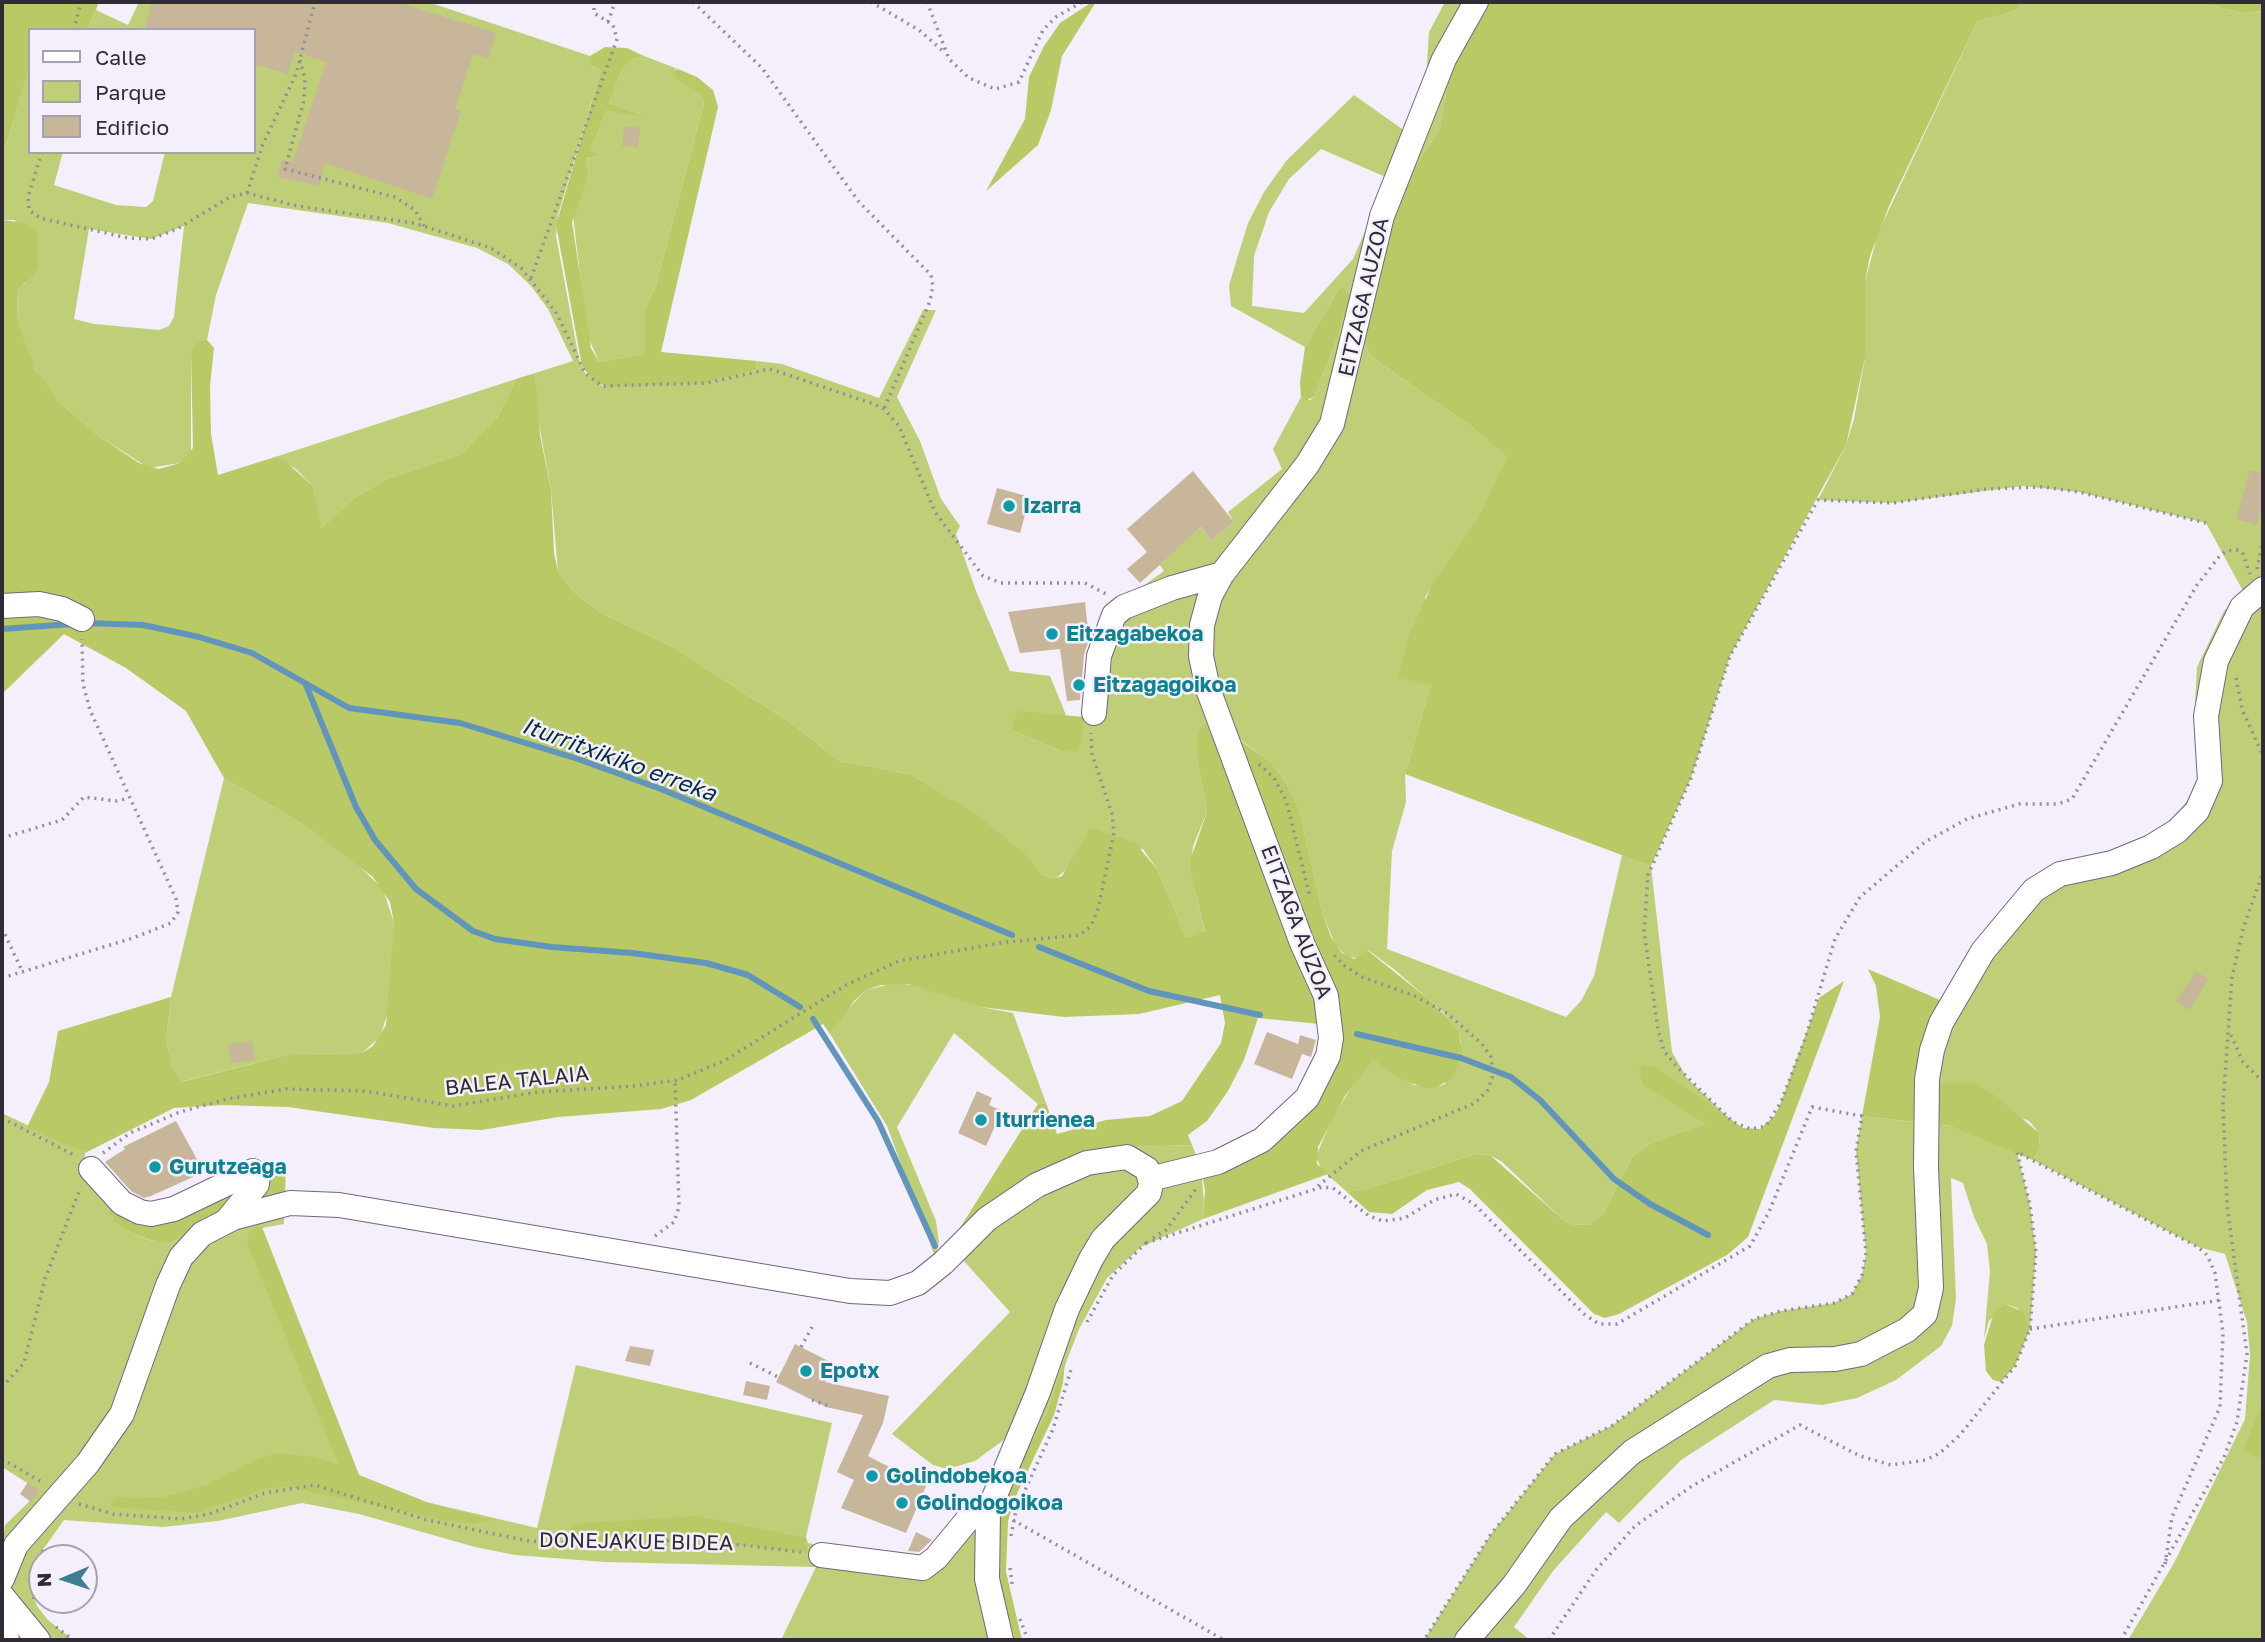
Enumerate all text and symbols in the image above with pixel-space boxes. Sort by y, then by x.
legend [28,28,256,154]
text: Calle [95,44,147,70]
text: Parque [95,79,166,105]
text: Edificio [95,114,169,140]
street label: EITZAGA AUZOA [1333,215,1395,379]
place label: Izarra [1023,493,1081,519]
marker: Izarra [1001,498,1017,514]
place label: Eitzagabekoa [1066,621,1203,647]
marker: Eitzagabekoa [1044,626,1060,642]
place label: Eitzagagoikoa [1093,672,1236,698]
marker: Eitzagagoikoa [1071,677,1087,693]
water label: Iturritxikiko erreka [518,712,720,808]
street label: EITZAGA AUZOA [1255,842,1337,1002]
street label: BALEA TALAIA [444,1061,590,1101]
place label: Iturrienea [995,1107,1095,1133]
marker: Iturrienea [973,1112,989,1128]
place label: Gurutzeaga [169,1154,287,1180]
marker: Gurutzeaga [147,1159,163,1175]
place label: Epotx [820,1358,879,1384]
marker: Epotx [798,1363,814,1379]
place label: Golindobekoa [886,1463,1027,1489]
marker: Golindobekoa [864,1468,880,1484]
place label: Golindogoikoa [916,1490,1063,1516]
marker: Golindogoikoa [894,1495,910,1511]
street label: DONEJAKUE BIDEA [539,1528,733,1556]
north arrow [28,1544,98,1614]
text: N [32,1572,55,1587]

